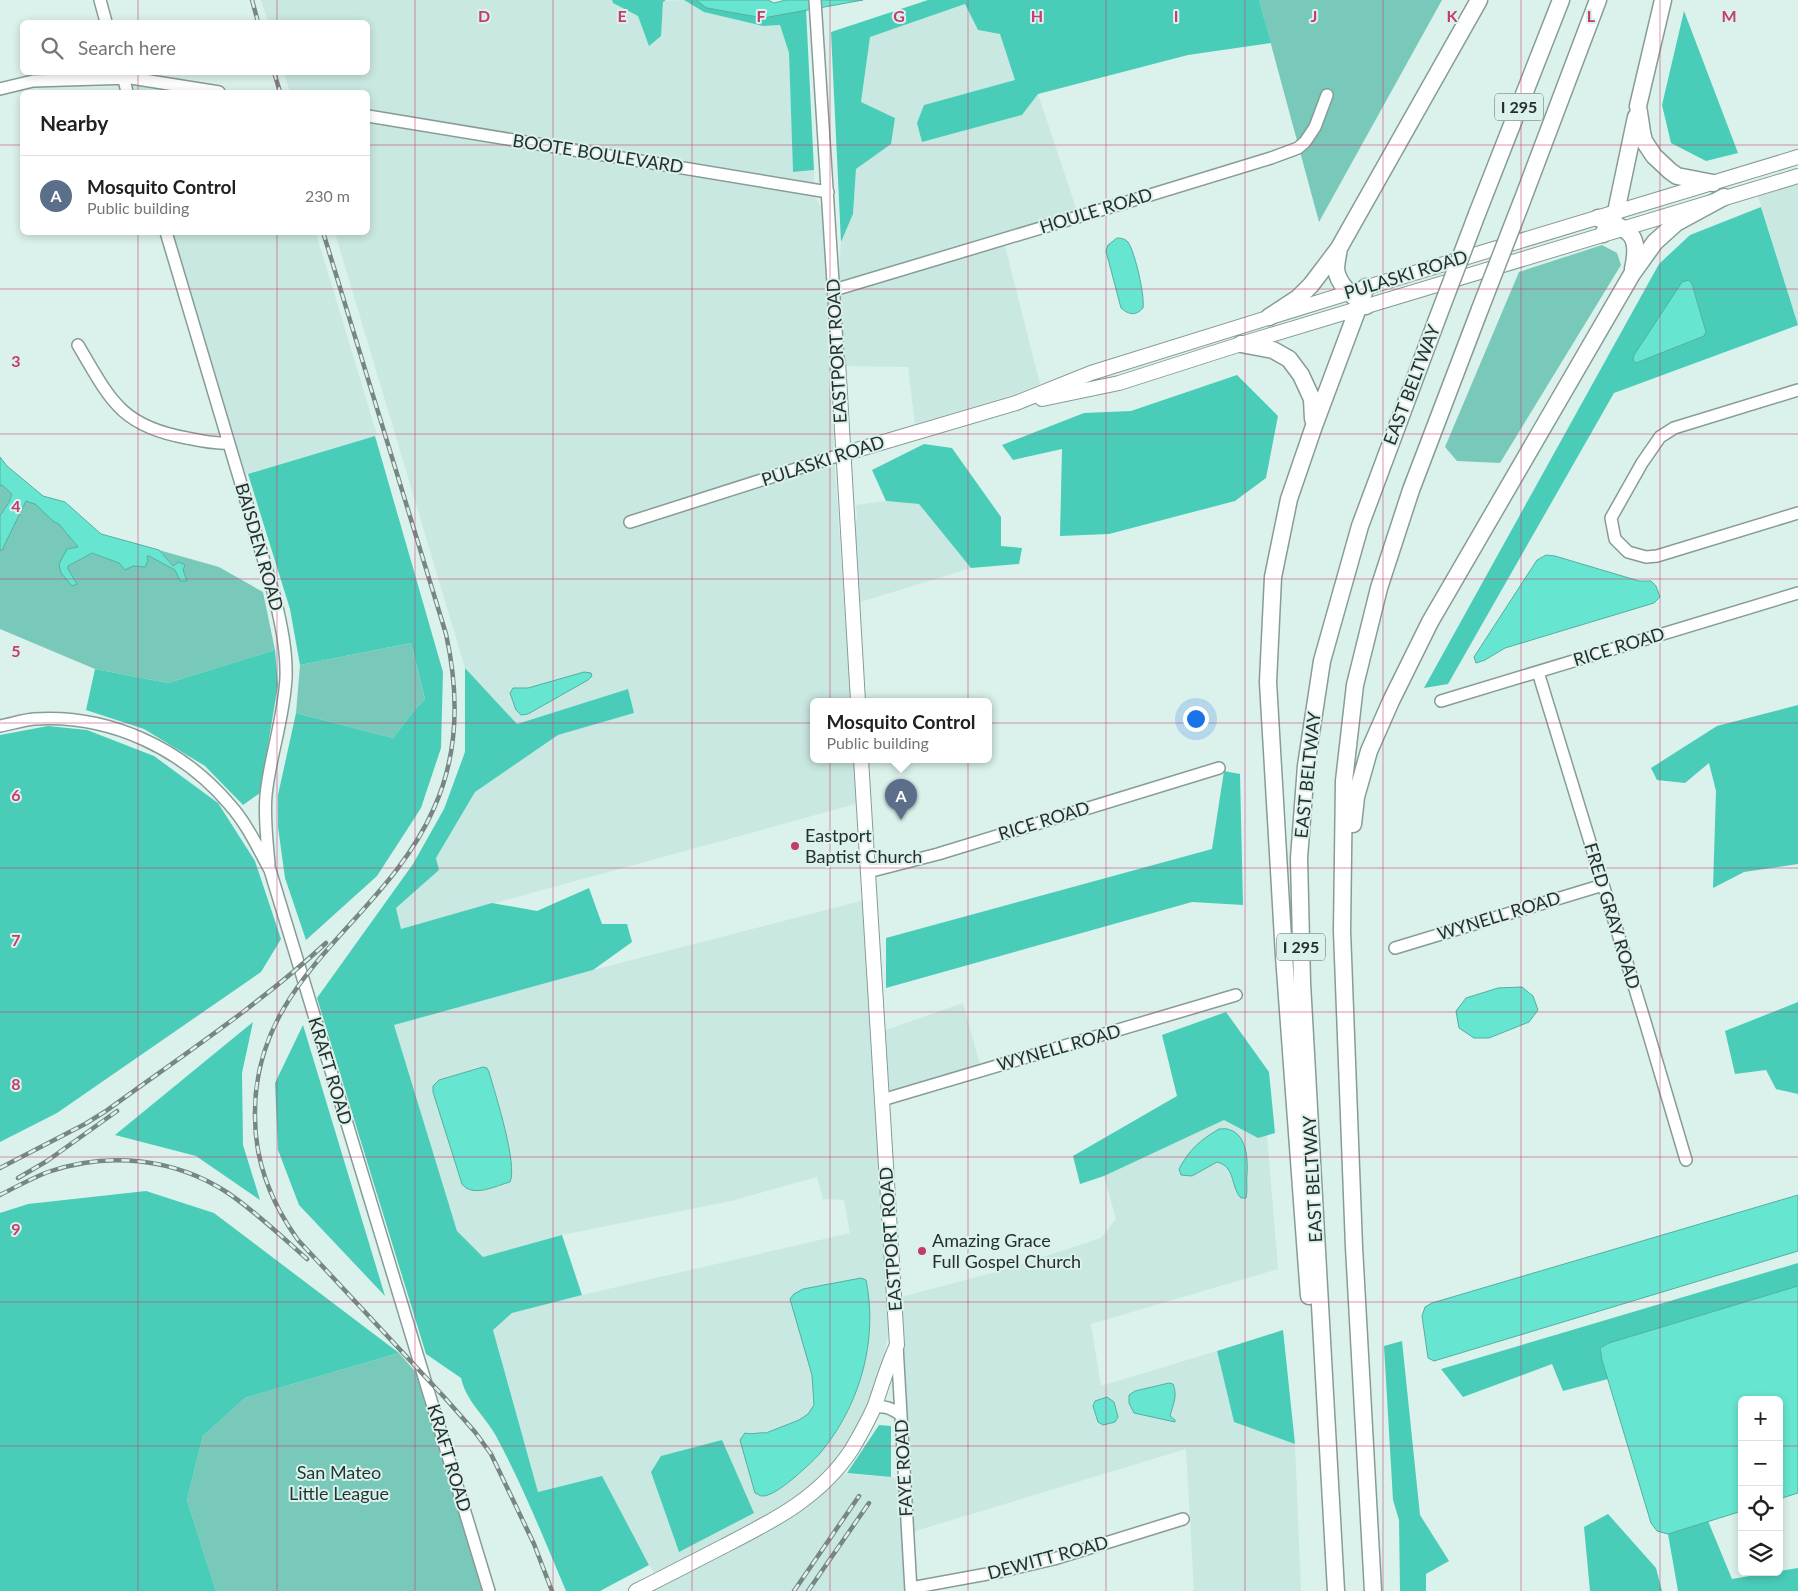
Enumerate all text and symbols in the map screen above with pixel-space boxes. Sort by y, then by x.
text: D [478,6,490,25]
text: E [617,6,627,25]
text: F [756,6,766,25]
text: G [893,6,905,25]
text: H [1031,6,1043,25]
text: I [1174,6,1178,25]
text: J [1311,6,1317,25]
text: K [1447,6,1459,25]
text: L [1587,6,1596,25]
text: M [1721,6,1737,25]
search box [20,20,370,75]
icon: search [38,34,66,62]
text: Search here [78,36,176,59]
road number: I 295 [1495,94,1543,120]
text: Nearby [40,110,108,135]
street label: BOOTE BOULEVARD [511,129,685,177]
text: Mosquito Control [87,175,236,198]
street label: HOULE ROAD [1037,182,1155,238]
text: A [50,186,62,205]
text: 230 m [305,186,350,205]
text: Public building [87,198,189,217]
street label: PULASKI ROAD [1341,245,1470,303]
street label: EASTPORT ROAD [821,278,851,424]
street label: EAST BELTWAY [1378,321,1444,448]
text: 3 [11,351,21,370]
street label: PULASKI ROAD [758,430,887,490]
street label: BAISDEN ROAD [231,480,289,613]
text: 4 [11,496,21,515]
street label: RICE ROAD [1570,622,1667,670]
text: 5 [11,641,21,660]
popup [810,698,992,763]
your location [1183,706,1209,732]
text: Mosquito Control [826,710,976,733]
street label: EAST BELTWAY [1289,710,1325,839]
text: Public building [826,733,929,752]
pin: A [885,779,917,820]
text: 6 [11,785,21,804]
street label: RICE ROAD [995,796,1092,844]
place label: Eastport Baptist Church [805,824,922,867]
marker: Eastport Baptist Church [789,840,801,852]
street label: FRED GRAY ROAD [1580,840,1646,991]
street label: WYNELL ROAD [1434,886,1563,944]
text: 7 [11,930,21,949]
road number: I 295 [1277,934,1325,960]
street label: KRAFT ROAD [304,1014,358,1127]
street label: WYNELL ROAD [994,1019,1123,1075]
text: 8 [11,1074,21,1093]
street label: EAST BELTWAY [1298,1114,1326,1243]
street label: EASTPORT ROAD [874,1166,906,1312]
text: 9 [11,1219,21,1238]
place label: Amazing Grace Full Gospel Church [932,1229,1081,1272]
marker: Amazing Grace Full Gospel Church [916,1245,928,1257]
map controls [1738,1396,1783,1576]
button: + [1738,1396,1783,1441]
street label: KRAFT ROAD [423,1401,477,1514]
street label: FAYE ROAD [889,1419,917,1517]
button: − [1738,1441,1783,1486]
park label: San Mateo Little League [289,1461,389,1504]
button: locate [1738,1486,1783,1531]
street label: DEWITT ROAD [985,1530,1111,1584]
button: layers [1738,1531,1783,1576]

